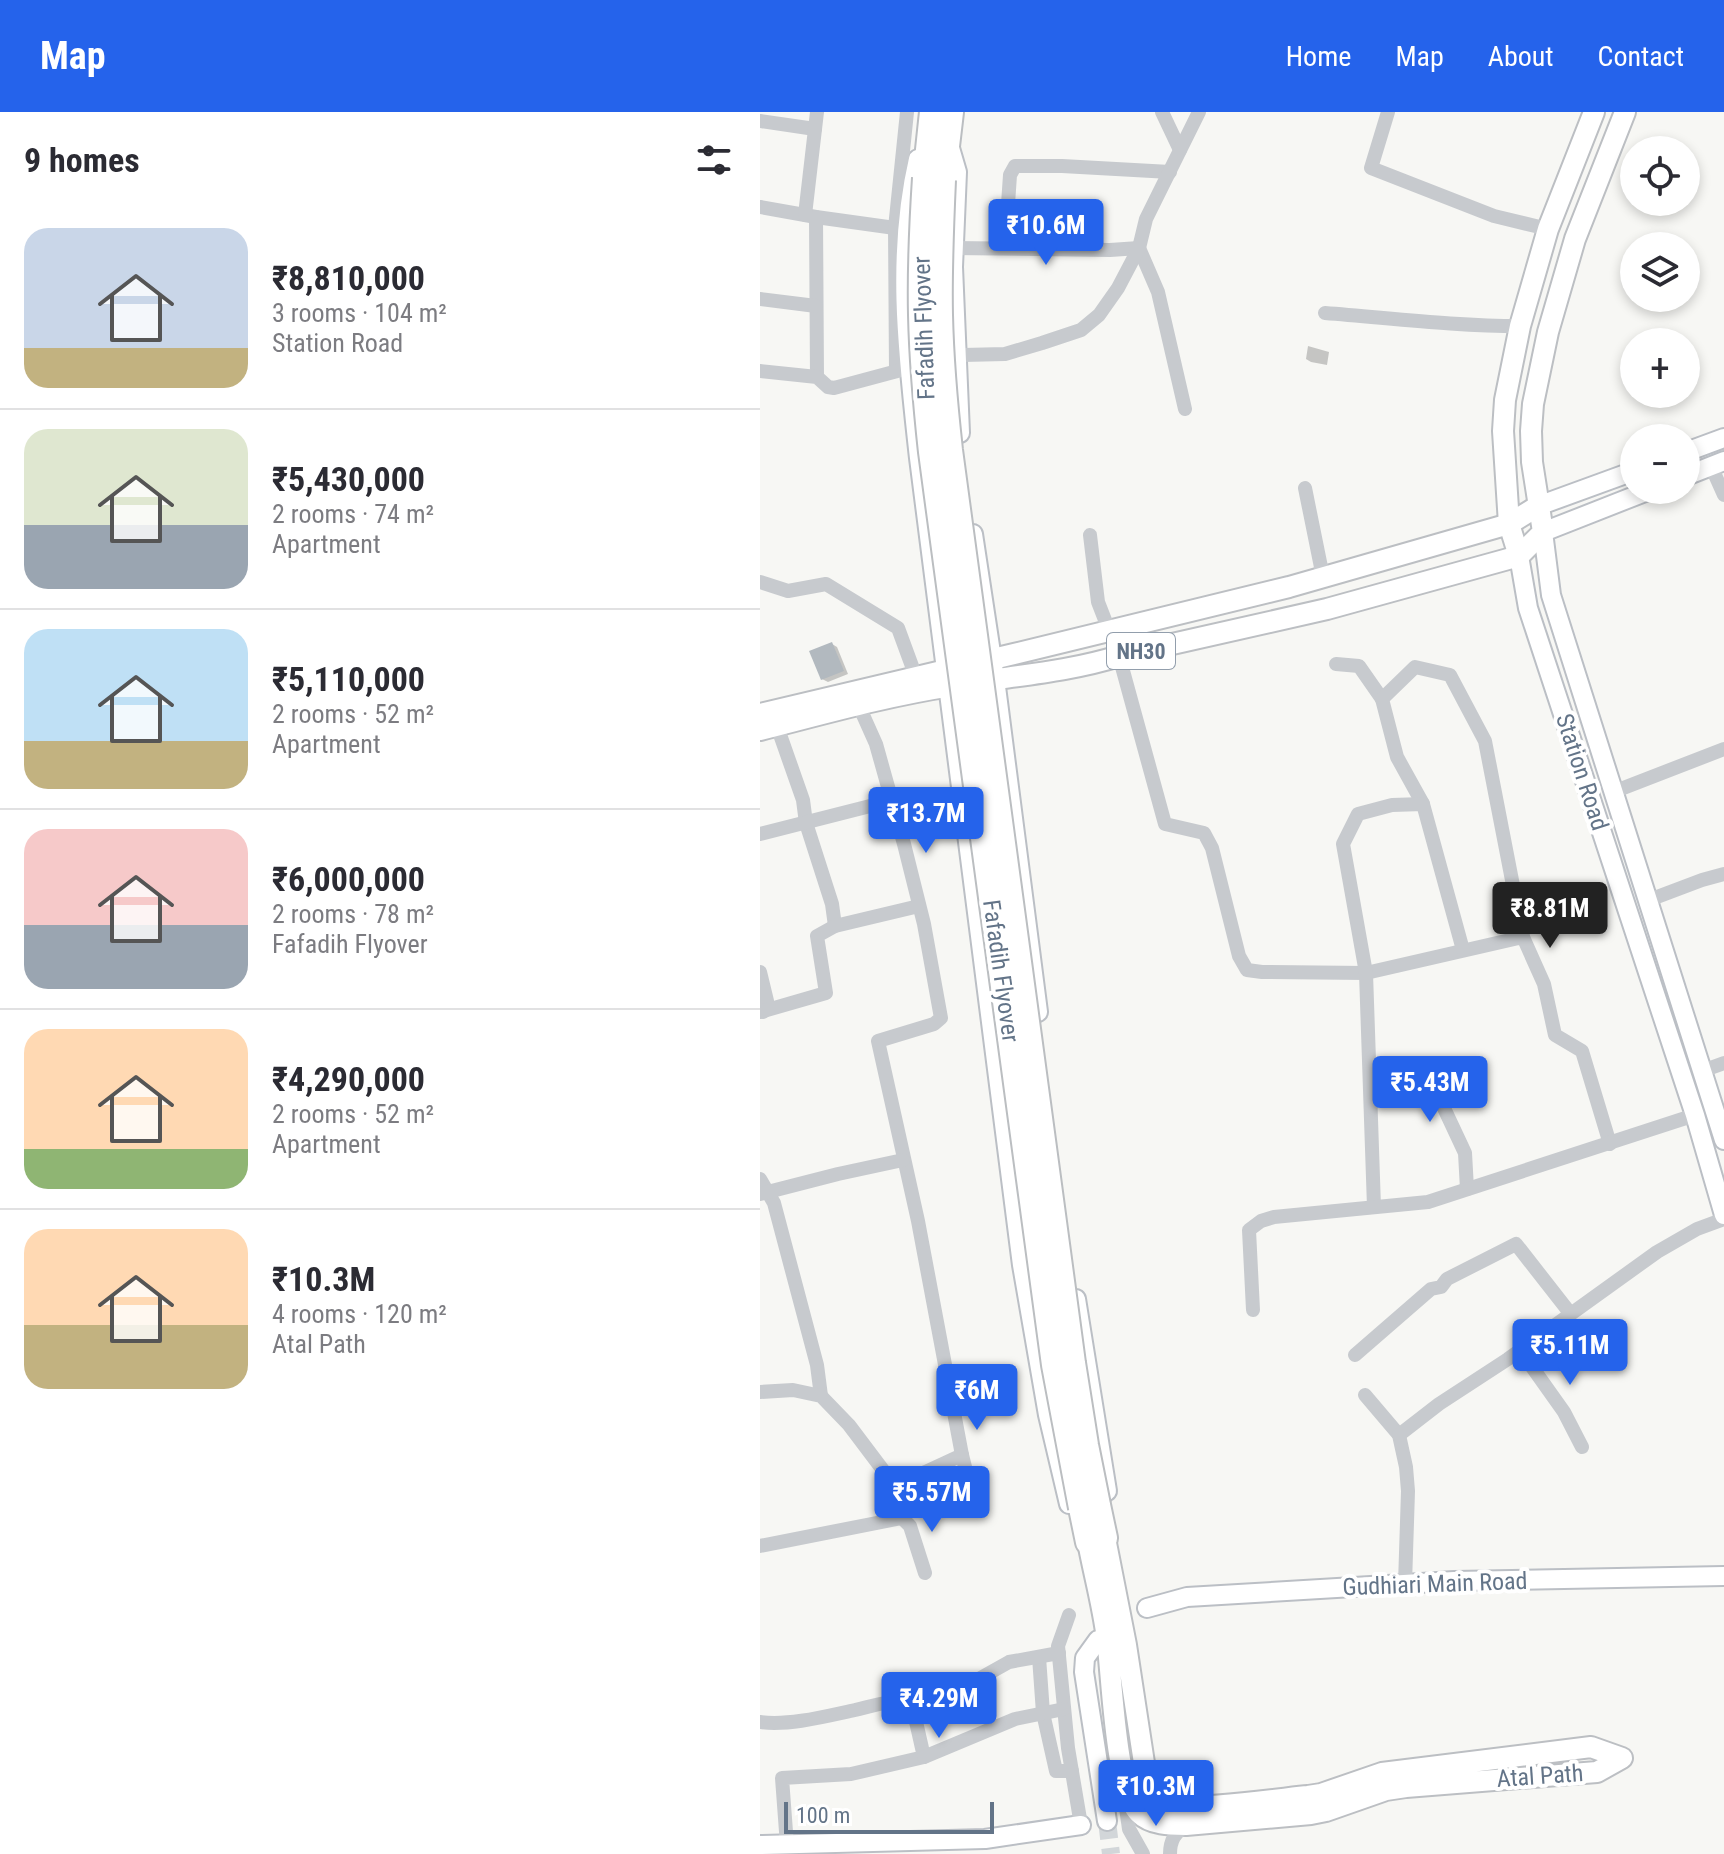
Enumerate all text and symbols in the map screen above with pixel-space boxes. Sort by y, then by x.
text: Map [40,34,106,78]
text: Home [1286,40,1351,73]
text: Map [1395,40,1444,73]
text: About [1488,40,1554,73]
text: Contact [1598,40,1684,73]
map controls [1620,136,1700,504]
button: locate [1620,136,1700,216]
icon: filters [692,138,736,182]
text: 9 homes [24,140,140,180]
pin: ₹10.6M [981,199,1111,267]
text: ₹10.6M [1007,210,1086,240]
button: layers [1620,232,1700,312]
street label: Fafadih Flyover [908,256,940,400]
text: ₹8,810,000 [272,258,425,298]
icon: home [88,260,184,356]
text: 3 rooms · 104 m² [272,298,447,328]
text: Station Road [272,328,403,358]
button: + [1620,328,1700,408]
button: − [1620,424,1700,504]
text: ₹5,430,000 [272,459,425,499]
icon: home [88,461,184,557]
text: 2 rooms · 74 m² [272,499,434,529]
text: Apartment [272,529,381,559]
road number: NH30 [1107,633,1175,669]
text: ₹5,110,000 [272,659,425,699]
icon: home [88,661,184,757]
text: 2 rooms · 52 m² [272,699,434,729]
street label: Station Road [1550,710,1614,834]
text: Apartment [272,729,381,759]
pin: ₹13.7M [861,787,991,855]
text: ₹13.7M [887,798,966,828]
text: ₹6,000,000 [272,859,425,899]
icon: home [88,861,184,957]
pin: ₹8.81M [1485,882,1615,950]
text: ₹8.81M [1511,893,1590,923]
street label: Fafadih Flyover [977,898,1025,1044]
text: 2 rooms · 78 m² [272,899,434,929]
text: Fafadih Flyover [272,929,428,959]
pin: ₹5.43M [1365,1056,1495,1124]
text: ₹4,290,000 [272,1059,425,1099]
icon: home [88,1061,184,1157]
text: ₹5.43M [1391,1067,1470,1097]
text: 2 rooms · 52 m² [272,1099,434,1129]
text: Apartment [272,1129,381,1159]
text: ₹10.3M [272,1259,375,1299]
icon: home [88,1261,184,1357]
text: 4 rooms · 120 m² [272,1299,447,1329]
pin: ₹5.11M [1505,1319,1635,1387]
text: Atal Path [272,1329,366,1359]
text: ₹5.11M [1531,1330,1610,1360]
pin: ₹6M [938,1364,1016,1432]
text: ₹6M [954,1375,1000,1405]
pin: ₹5.57M [867,1466,997,1534]
text: ₹5.57M [893,1477,972,1507]
street label: Gudhiari Main Road [1342,1567,1528,1601]
pin: ₹4.29M [874,1672,1004,1740]
text: ₹4.29M [900,1683,979,1713]
street label: Atal Path [1496,1759,1584,1793]
pin: ₹10.3M [1091,1760,1221,1828]
text: ₹10.3M [1117,1771,1196,1801]
scale bar [784,1798,994,1834]
text: 100 m [796,1803,850,1828]

